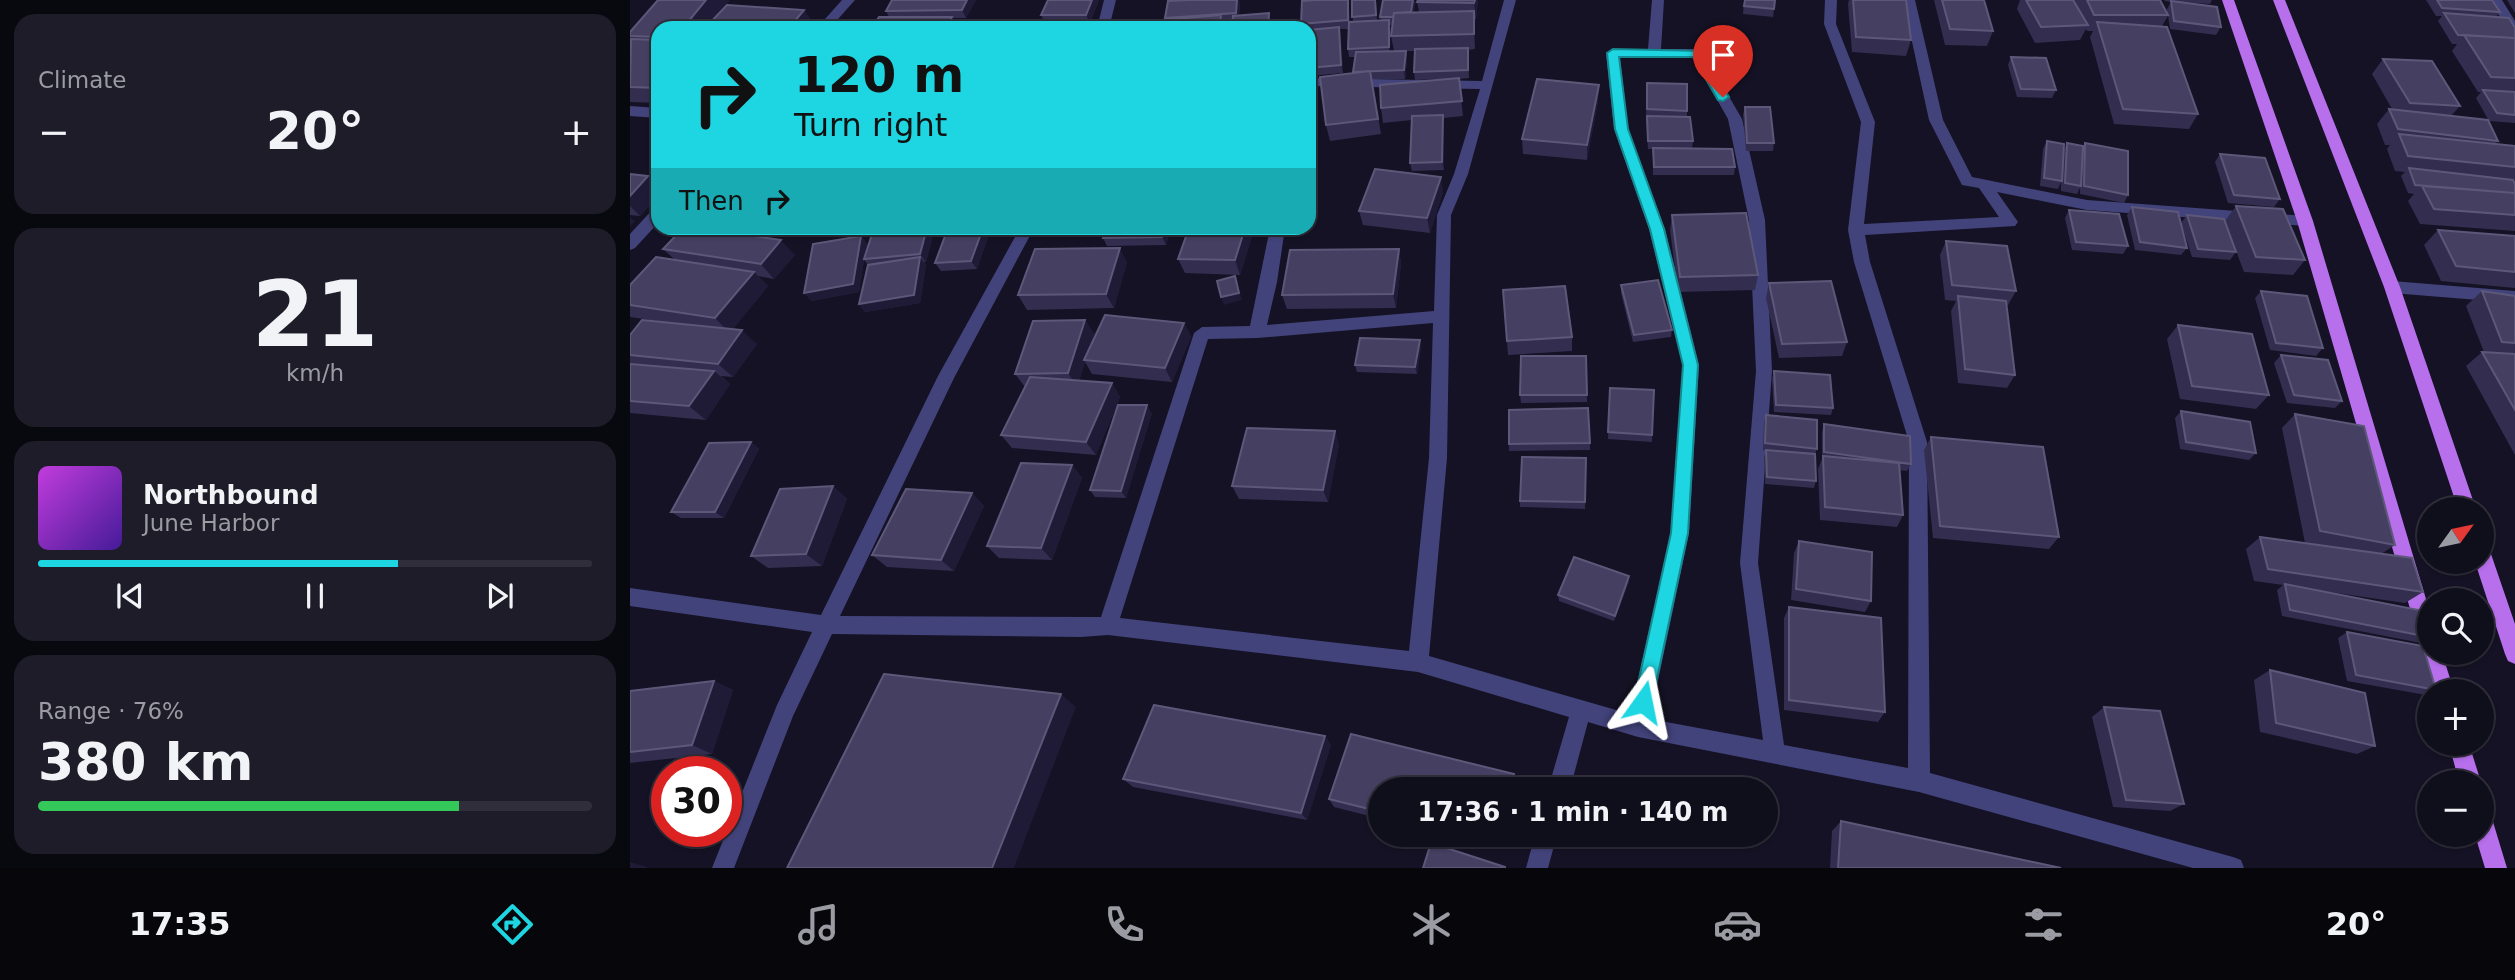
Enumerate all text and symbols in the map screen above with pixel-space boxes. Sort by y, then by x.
pin [1693,25,1753,97]
icon: arrive [1704,36,1742,74]
text: 120 m [794,47,964,104]
icon: right [679,49,770,140]
text: Climate [38,67,127,93]
text: 20° [266,101,364,161]
text: Turn right [794,106,947,144]
text: − [38,110,70,154]
text: + [560,110,592,154]
icon: right [758,182,796,220]
text: Then [679,186,744,216]
text: 21 [252,262,378,367]
text: km/h [286,360,344,386]
text: Northbound [143,480,319,510]
north arrow [2417,497,2494,574]
map controls [2417,497,2494,847]
text: June Harbor [143,510,279,536]
icon: previous [111,577,149,615]
icon: pause [296,577,334,615]
icon: next [481,577,519,615]
button: search [2417,588,2494,665]
position arrow [1606,665,1680,739]
button: + [2417,679,2494,756]
text: Range · 76% [38,698,184,724]
text: 380 km [38,732,253,792]
speed limit sign: 30 [651,756,742,847]
button: − [2417,770,2494,847]
text: 17:36 · 1 min · 140 m [1418,797,1728,827]
icon: directions [488,900,537,949]
icon: music [794,900,843,949]
icon: phone [1100,900,1149,949]
icon: climate [1407,900,1456,949]
icon: car [1713,900,1762,949]
icon: filters [2019,900,2068,949]
text: 17:35 [129,905,231,943]
text: 20° [2326,905,2386,943]

